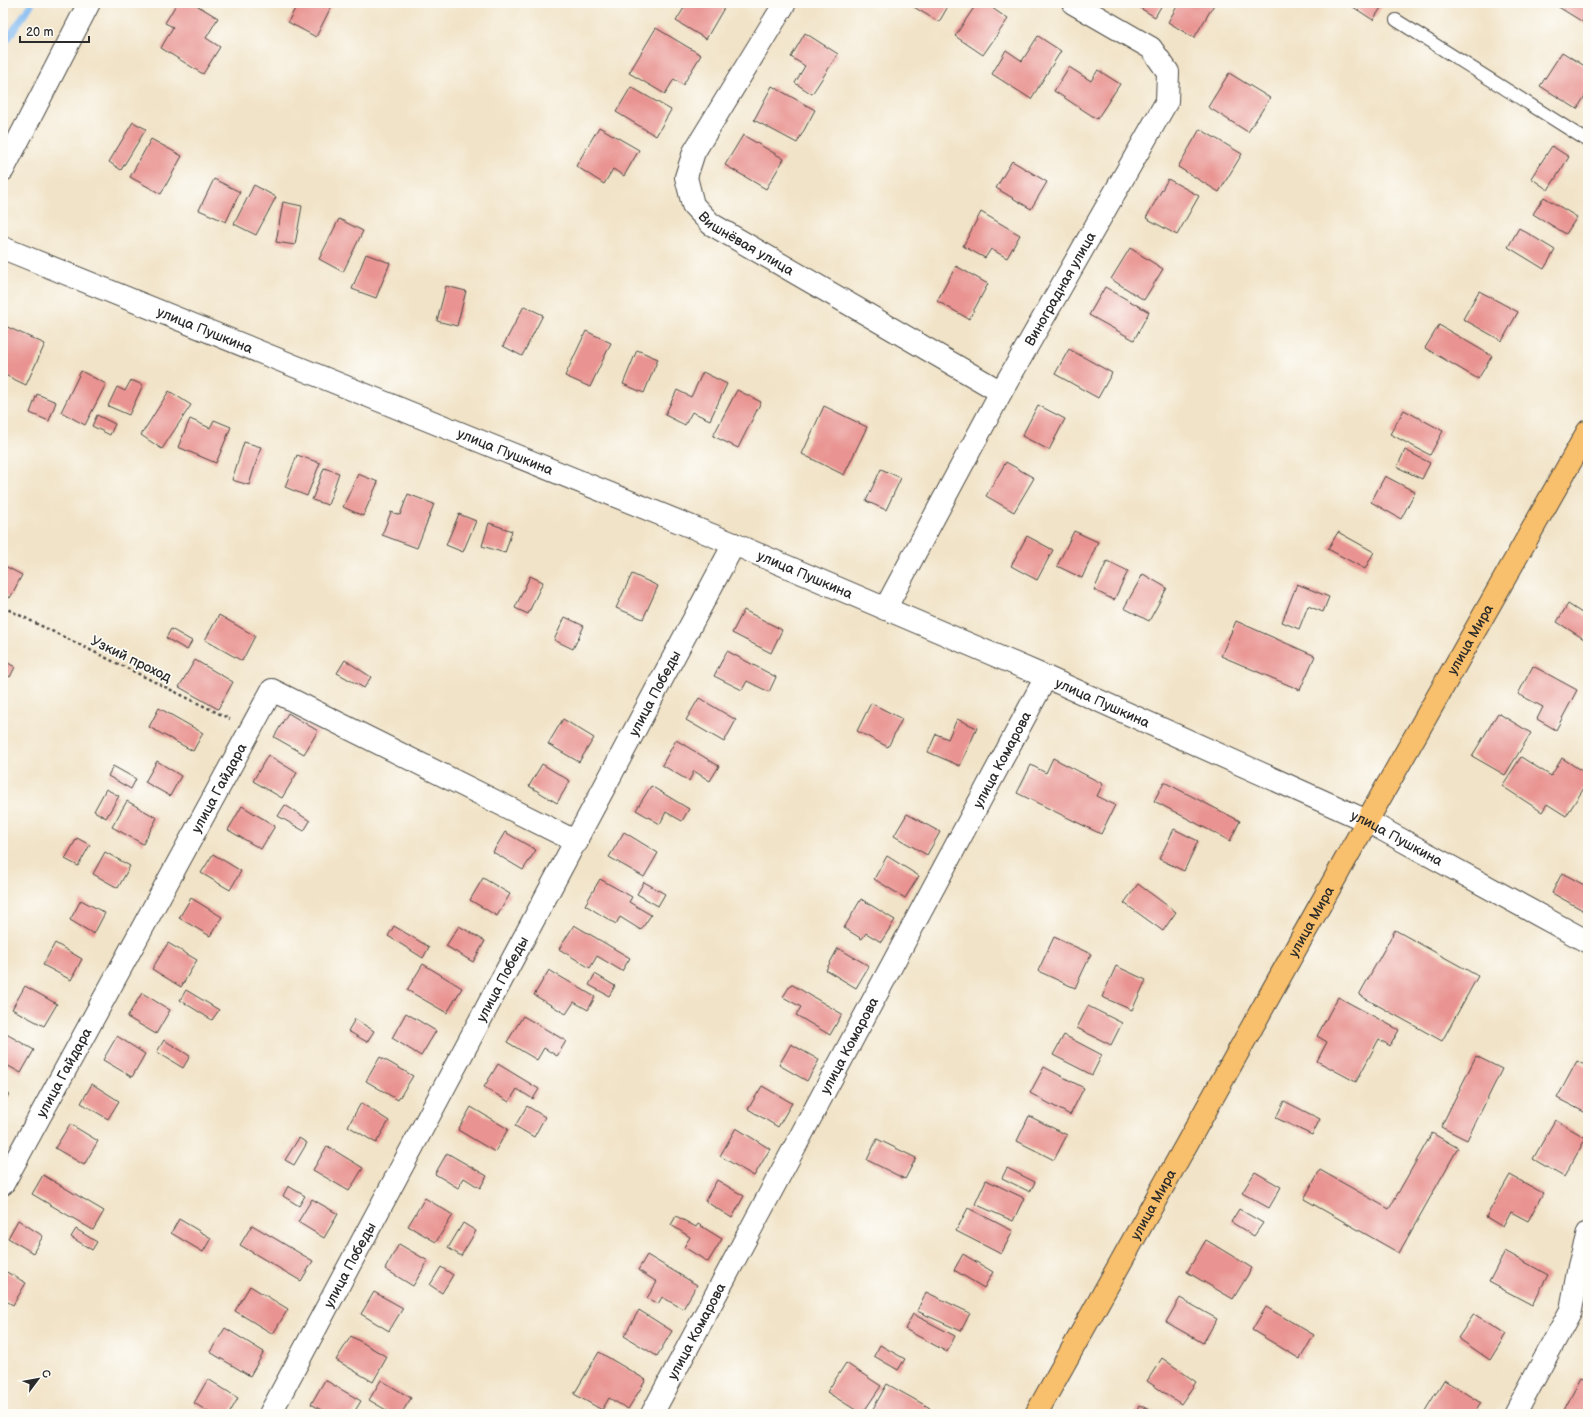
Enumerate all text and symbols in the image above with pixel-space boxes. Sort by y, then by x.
scale bar [20,18,89,44]
text: 20 m [26,25,53,40]
street label: Вишнёвая улица [695,208,798,279]
street label: Виноградная улица [1021,228,1100,349]
street label: улица Пушкина [155,303,256,357]
street label: улица Пушкина [455,424,556,479]
street label: улица Пушкина [755,547,856,602]
street label: улица Мира [1443,600,1497,678]
street label: Узкий проход [88,632,175,686]
street label: улица Победы [625,647,684,739]
street label: улица Пушкина [1053,674,1153,731]
street label: улица Комарова [969,708,1035,811]
street label: улица Гайдара [187,740,250,836]
street label: улица Пушкина [1348,806,1446,870]
street label: улица Мира [1284,883,1338,960]
street label: улица Победы [472,933,532,1025]
street label: улица Комарова [816,993,882,1097]
street label: улица Гайдара [32,1024,95,1120]
street label: улица Мира [1126,1165,1180,1243]
street label: улица Победы [320,1219,379,1311]
street label: улица Комарова [664,1279,729,1382]
north arrow [18,1359,58,1399]
text: С [39,1367,54,1381]

